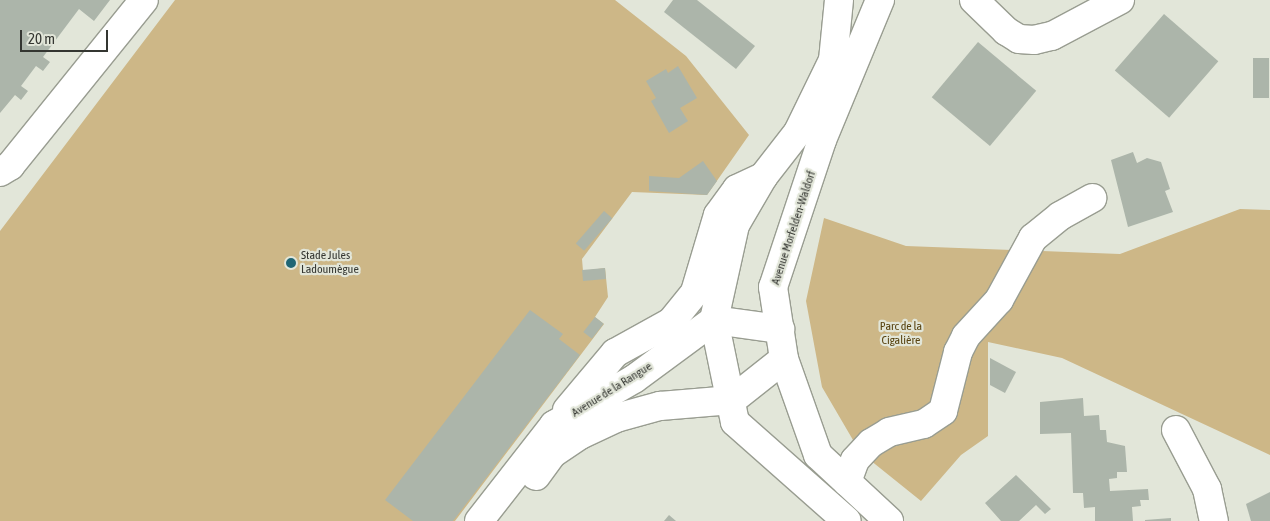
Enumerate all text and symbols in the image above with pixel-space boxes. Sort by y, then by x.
scale bar [22,20,110,52]
text: 20 m [28,30,55,47]
street label: Avenue Morfelden-Waldorf [769,169,819,287]
place label: Stade Jules Ladoumègue [301,249,359,277]
marker: Stade Jules Ladoumègue [285,257,297,269]
park label: Parc de la Cigalière [880,320,922,348]
street label: Avenue de la Rangue [569,360,655,420]

